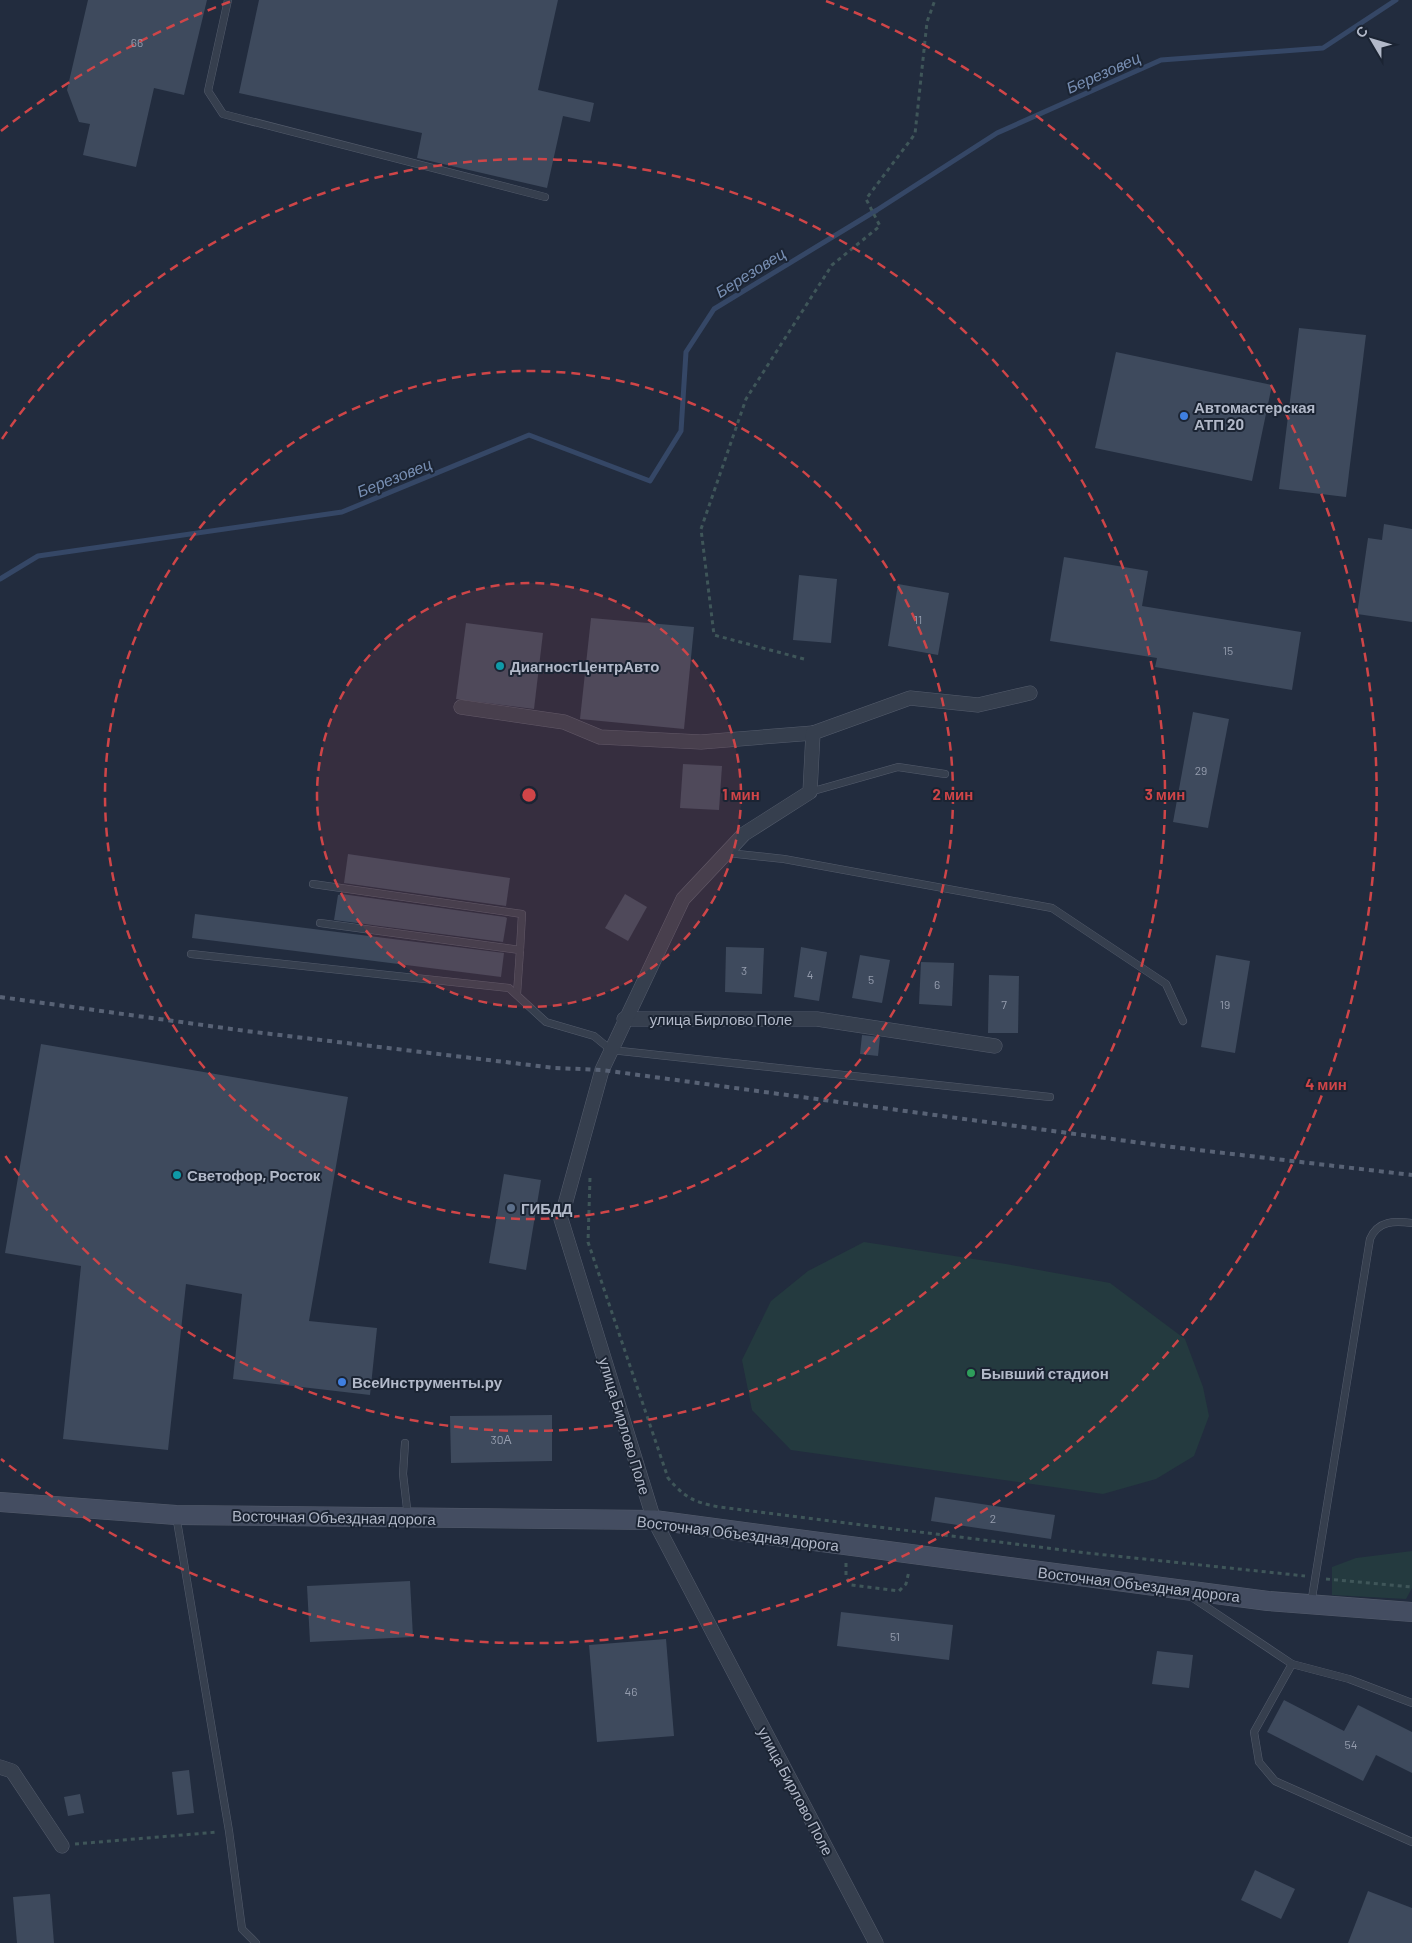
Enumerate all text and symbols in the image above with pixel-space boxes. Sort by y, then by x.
north arrow [1347,15,1397,65]
text: С [1352,22,1371,41]
house number: 66 [131,35,143,49]
water label: Березовец [1063,47,1143,97]
water label: Березовец [711,243,789,301]
place label: Автомастерская АТП 20 [1194,398,1315,433]
marker: Автомастерская АТП 20 [1178,410,1190,422]
water label: Березовец [354,453,434,501]
house number: 11 [914,612,922,626]
house number: 15 [1223,643,1233,657]
place label: ДиагностЦентрАвто [510,657,659,675]
marker: ДиагностЦентрАвто [494,660,506,672]
house number: 29 [1195,763,1207,777]
text: 1 мин [722,785,760,803]
text: 2 мин [933,785,973,803]
text: 3 мин [1145,785,1185,803]
centre of rings [520,786,538,804]
house number: 3 [741,963,747,977]
house number: 4 [807,967,813,981]
house number: 5 [868,972,874,986]
house number: 6 [934,977,940,991]
house number: 7 [1001,997,1007,1011]
house number: 19 [1220,997,1230,1011]
street label: улица Бирлово Поле [650,1010,792,1028]
text: 4 мин [1305,1075,1347,1093]
place label: Светофор, Росток [187,1166,321,1184]
marker: Светофор, Росток [171,1169,183,1181]
place label: ГИБДД [521,1199,573,1217]
marker: ГИБДД [505,1202,517,1214]
street label: улица Бирлово Поле [596,1355,654,1497]
place label: Бывший стадион [981,1364,1109,1382]
marker: Бывший стадион [965,1367,977,1379]
place label: ВсеИнструменты.ру [352,1373,503,1391]
marker: ВсеИнструменты.ру [336,1376,348,1388]
house number: 30А [491,1432,511,1446]
street label: Восточная Объездная дорога [232,1506,437,1528]
house number: 2 [990,1511,996,1525]
street label: Восточная Объездная дорога [636,1512,841,1554]
street label: Восточная Объездная дорога [1037,1563,1242,1605]
house number: 51 [890,1629,900,1643]
house number: 46 [625,1684,637,1698]
street label: улица Бирлово Поле [755,1724,837,1858]
house number: 54 [1345,1737,1357,1751]

